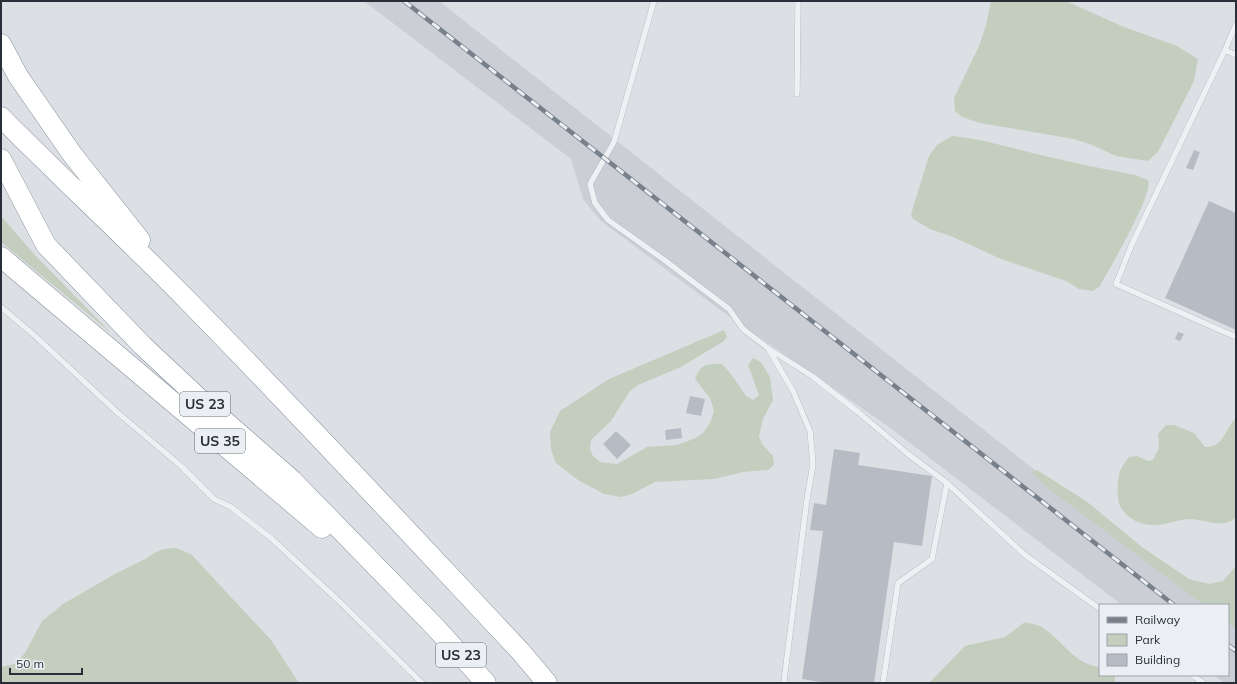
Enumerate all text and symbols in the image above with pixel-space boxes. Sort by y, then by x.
road number: US 23 [180,392,230,416]
road number: US 35 [195,429,245,453]
legend [1099,604,1229,676]
text: Railway [1135,612,1181,627]
text: Park [1135,632,1161,647]
road number: US 23 [436,643,486,667]
scale bar [10,650,82,676]
text: Building [1135,652,1180,667]
text: 50 m [16,656,44,671]

